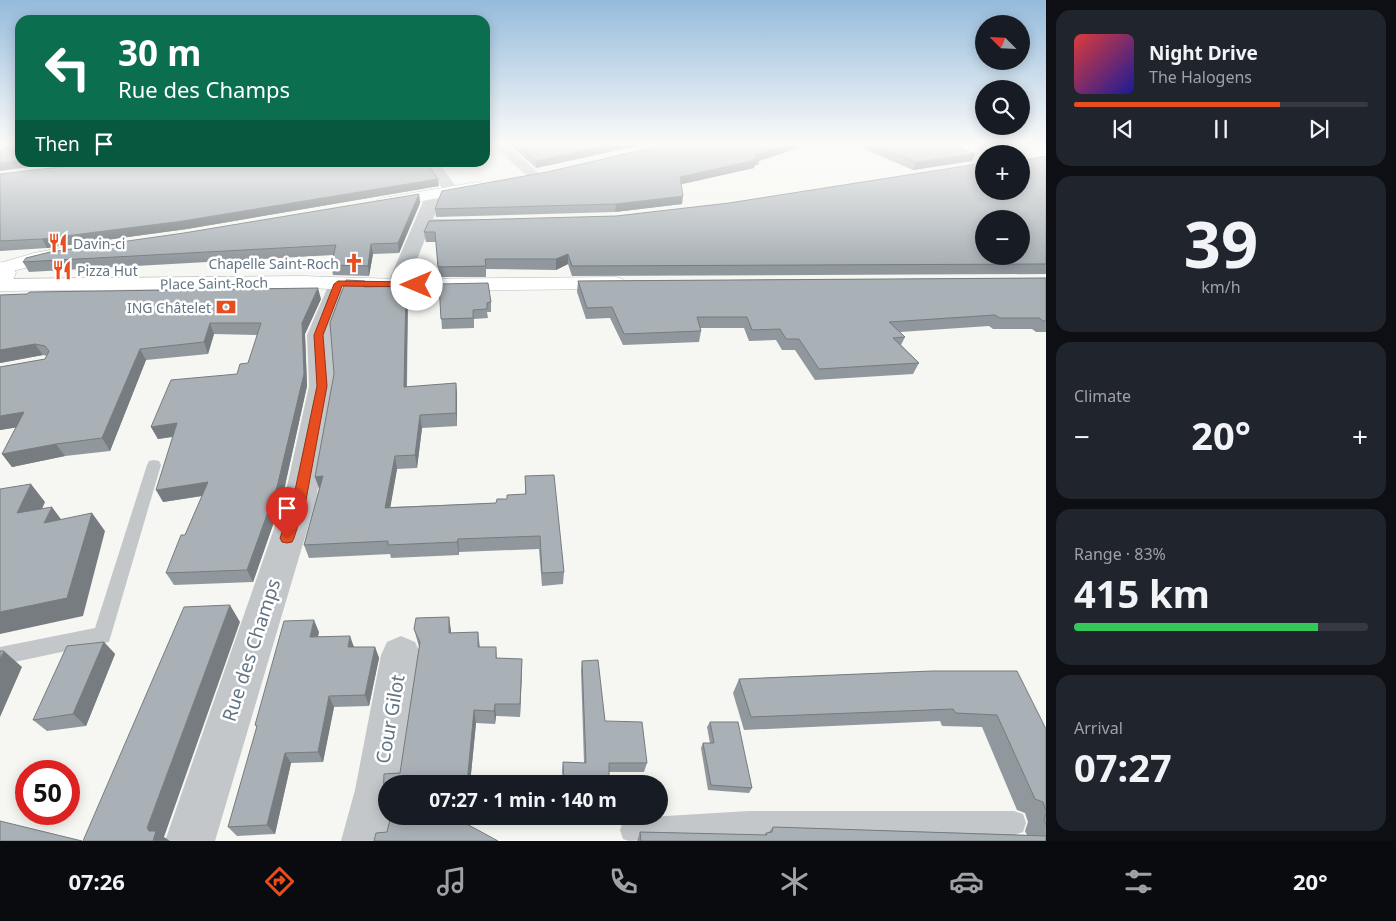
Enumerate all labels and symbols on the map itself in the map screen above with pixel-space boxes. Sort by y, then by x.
north arrow [975,15,1030,70]
restaurant icon: Davin-ci [47,232,69,254]
place label: Davin-ci [73,234,125,253]
church icon: Chapelle Saint-Roch [343,252,365,274]
place label: Chapelle Saint-Roch [208,254,339,273]
position arrow [390,258,442,310]
restaurant icon: Pizza Hut [51,259,73,281]
place label: Pizza Hut [77,261,138,280]
street label: Place Saint-Roch [160,273,268,293]
bank icon: ING Châtelet [215,296,237,318]
place label: ING Châtelet [127,298,211,317]
pin [266,487,308,538]
street label: Rue des Champs [216,575,286,725]
street label: Cour Gilot [369,672,411,766]
speed limit sign: 50 [15,760,80,825]

